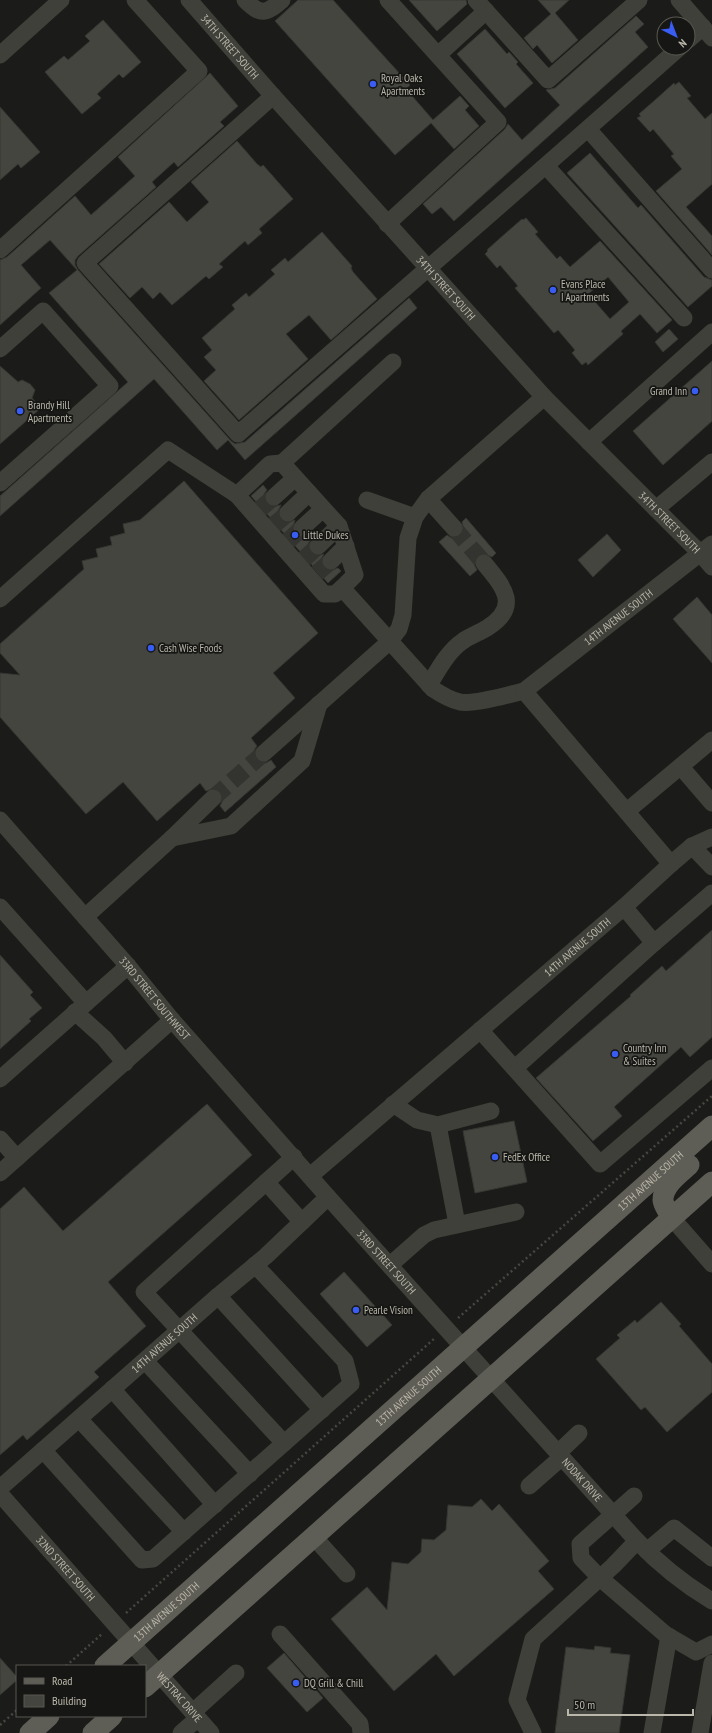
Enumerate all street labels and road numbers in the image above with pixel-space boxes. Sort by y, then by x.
street label: 34TH STREET SOUTH [198,11,262,82]
street label: 34TH STREET SOUTH [413,253,479,323]
street label: 34TH STREET SOUTH [636,489,703,556]
street label: 14TH AVENUE SOUTH [581,586,656,648]
street label: 14TH AVENUE SOUTH [541,914,614,979]
street label: 33RD STREET SOUTHWEST [116,954,193,1043]
street label: 13TH AVENUE SOUTH [615,1148,686,1214]
street label: 33RD STREET SOUTH [354,1227,419,1297]
street label: 14TH AVENUE SOUTH [128,1310,200,1376]
street label: 13TH AVENUE SOUTH [373,1363,444,1429]
street label: NODAK DRIVE [559,1455,605,1505]
street label: 32ND STREET SOUTH [33,1533,98,1604]
street label: 13TH AVENUE SOUTH [130,1578,202,1644]
street label: WESTRAC DRIVE [153,1669,205,1725]

